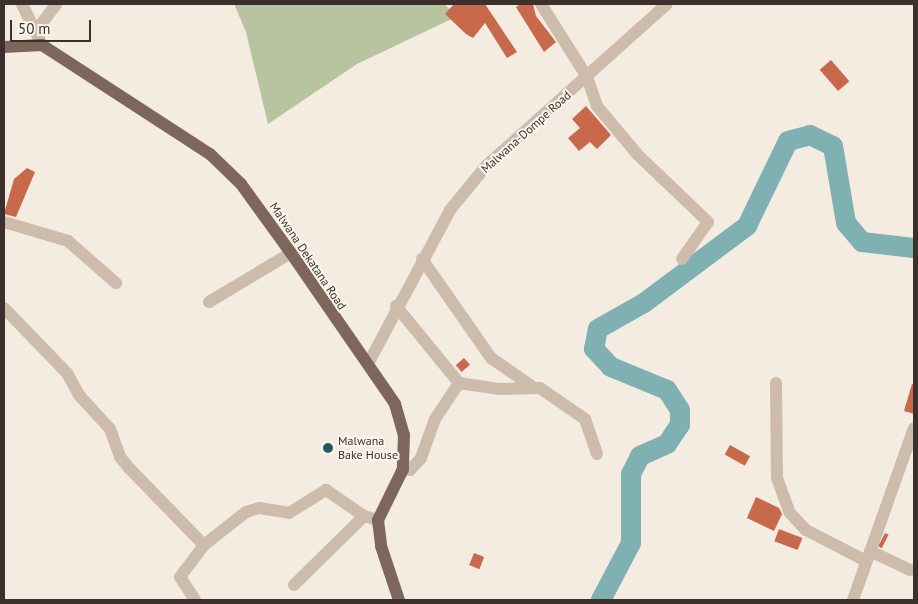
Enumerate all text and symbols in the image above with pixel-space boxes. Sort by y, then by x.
scale bar [12,10,94,42]
text: 50 m [18,19,51,38]
street label: Malwana-Dompe Road [478,88,574,176]
street label: Malwana Dekatana Road [267,200,349,312]
place label: Malwana Bake House [338,434,398,462]
marker: Malwana Bake House [322,442,334,454]

